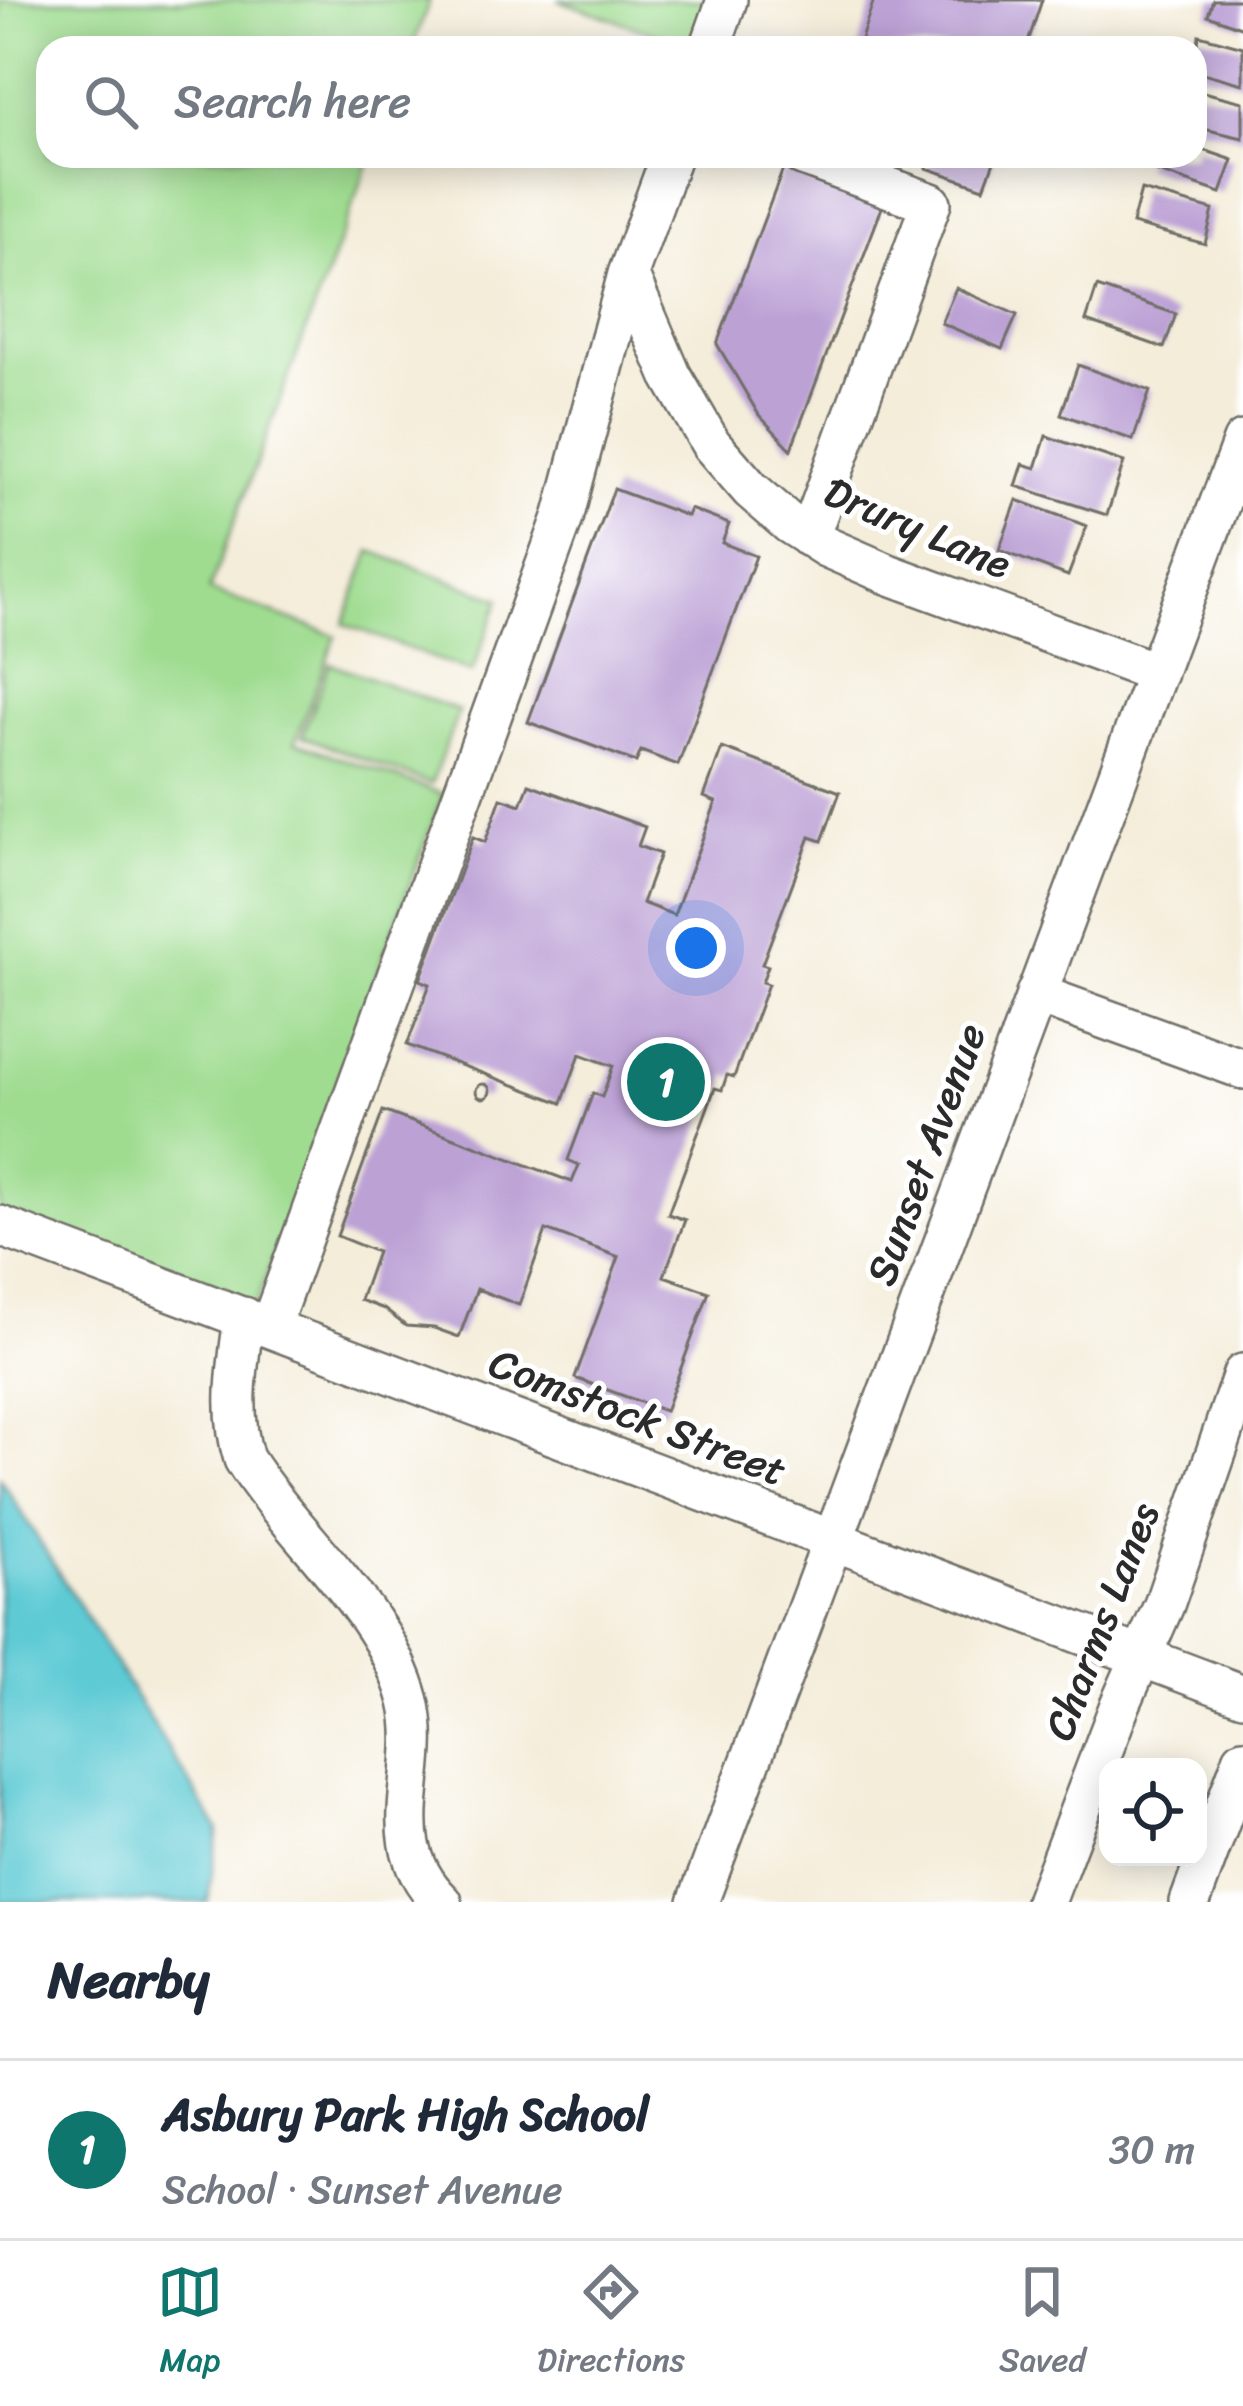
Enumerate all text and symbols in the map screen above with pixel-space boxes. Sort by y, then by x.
search box [36,36,1207,168]
text: Search here [174,62,411,142]
icon: search [78,69,144,135]
street label: Drury Lane [812,455,1023,601]
your location [666,918,726,978]
street label: Sunset Avenue [844,1013,1008,1296]
pin: 1 [627,1037,705,1127]
street label: Comstock Street [478,1326,797,1508]
street label: Charms Lanes [1023,1491,1181,1751]
map controls [1099,1758,1207,1866]
button: locate [1099,1758,1207,1866]
text: Nearby [48,1935,209,2025]
text: Asbury Park High School [162,2075,649,2155]
text: 1 [79,2115,95,2184]
text: 30 m [1109,2115,1195,2184]
text: School · Sunset Avenue [162,2155,563,2224]
tab: Map [157,2259,223,2389]
tab: Directions [537,2259,685,2389]
tab: Saved [999,2259,1086,2389]

